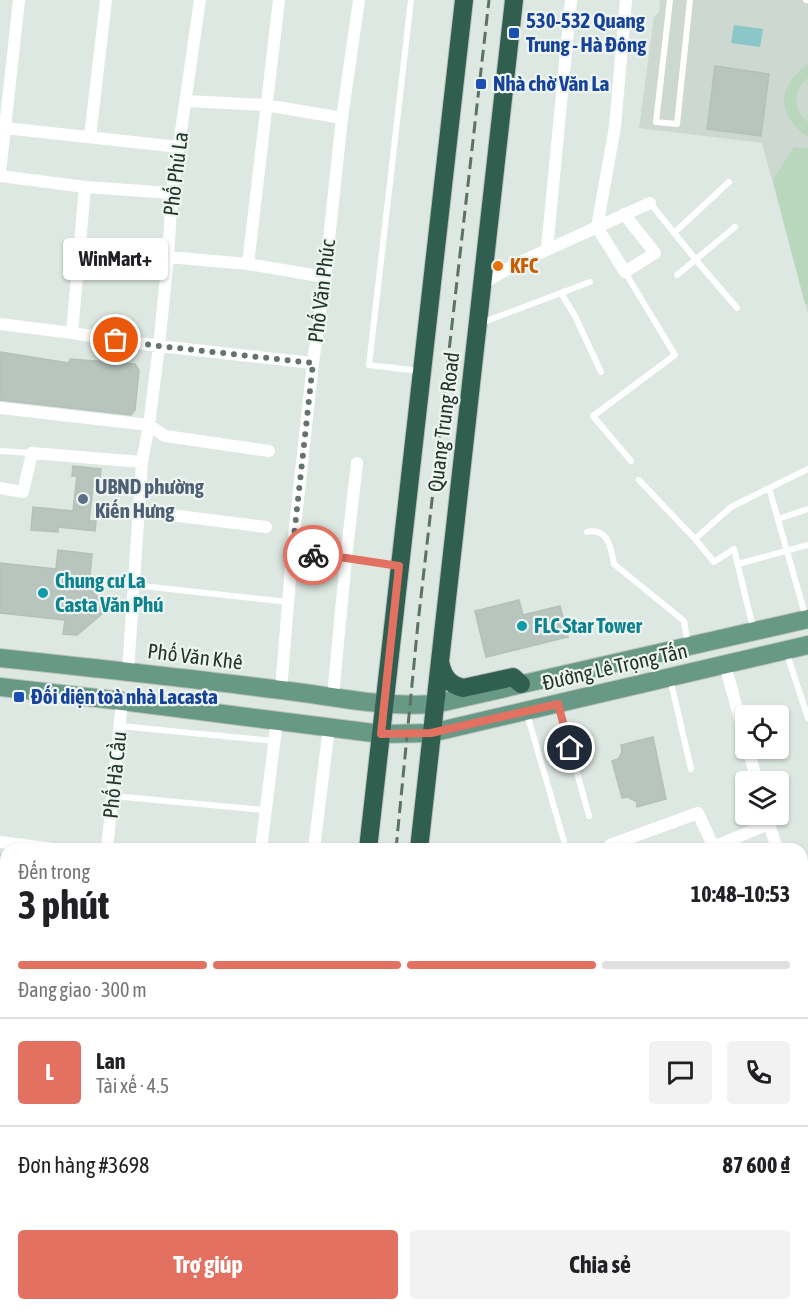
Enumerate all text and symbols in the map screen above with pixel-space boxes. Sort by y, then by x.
place label: 530-532 Quang Trung - Hà Đông [526,8,647,56]
marker: 530-532 Quang Trung - Hà Đông [507,26,521,40]
place label: Nhà chờ Văn La [493,71,610,95]
marker: Nhà chờ Văn La [474,77,488,91]
street label: Phố Phú La [158,130,192,217]
callout: WinMart+ [63,238,168,280]
street label: Phố Văn Phúc [303,238,339,344]
text: WinMart+ [79,247,152,270]
place label: KFC [510,253,539,277]
marker: KFC [491,259,505,273]
pin [90,314,141,365]
icon: bag [99,323,132,356]
street label: Quang Trung Road [423,351,463,493]
place label: UBND phường Kiến Hưng [95,474,205,522]
marker: UBND phường Kiến Hưng [76,492,90,506]
courier [283,525,343,585]
icon: bike [297,539,330,572]
place label: Chung cư La Casta Văn Phú [55,568,163,616]
marker: Chung cư La Casta Văn Phú [36,586,50,600]
place label: FLC Star Tower [534,613,643,637]
marker: FLC Star Tower [515,619,529,633]
street label: Phố Văn Khê [146,638,244,674]
street label: Đường Lê Trọng Tấn [540,638,690,694]
place label: Đối diện toà nhà Lacasta [31,684,218,708]
marker: Đối diện toà nhà Lacasta [12,690,26,704]
map controls [735,705,789,825]
button: locate [735,705,789,759]
pin [544,722,595,773]
street label: Phố Hà Cầu [98,730,131,820]
icon: home [553,731,586,764]
button: layers [735,771,789,825]
text: Đến trong [18,860,90,883]
text: 10:48–10:53 [691,881,790,907]
text: 3 phút [18,883,109,927]
text: Đang giao · 300 m [18,978,147,1001]
button: chat [649,1041,712,1104]
button: phone [727,1041,790,1104]
text: Lan [96,1048,125,1074]
text: L [45,1059,54,1085]
text: Tài xế · 4.5 [96,1074,169,1097]
text: Đơn hàng #3698 [18,1152,149,1178]
text: 87 600 ₫ [723,1152,790,1178]
button: Trợ giúp [18,1230,398,1299]
button: Chia sẻ [410,1230,790,1299]

